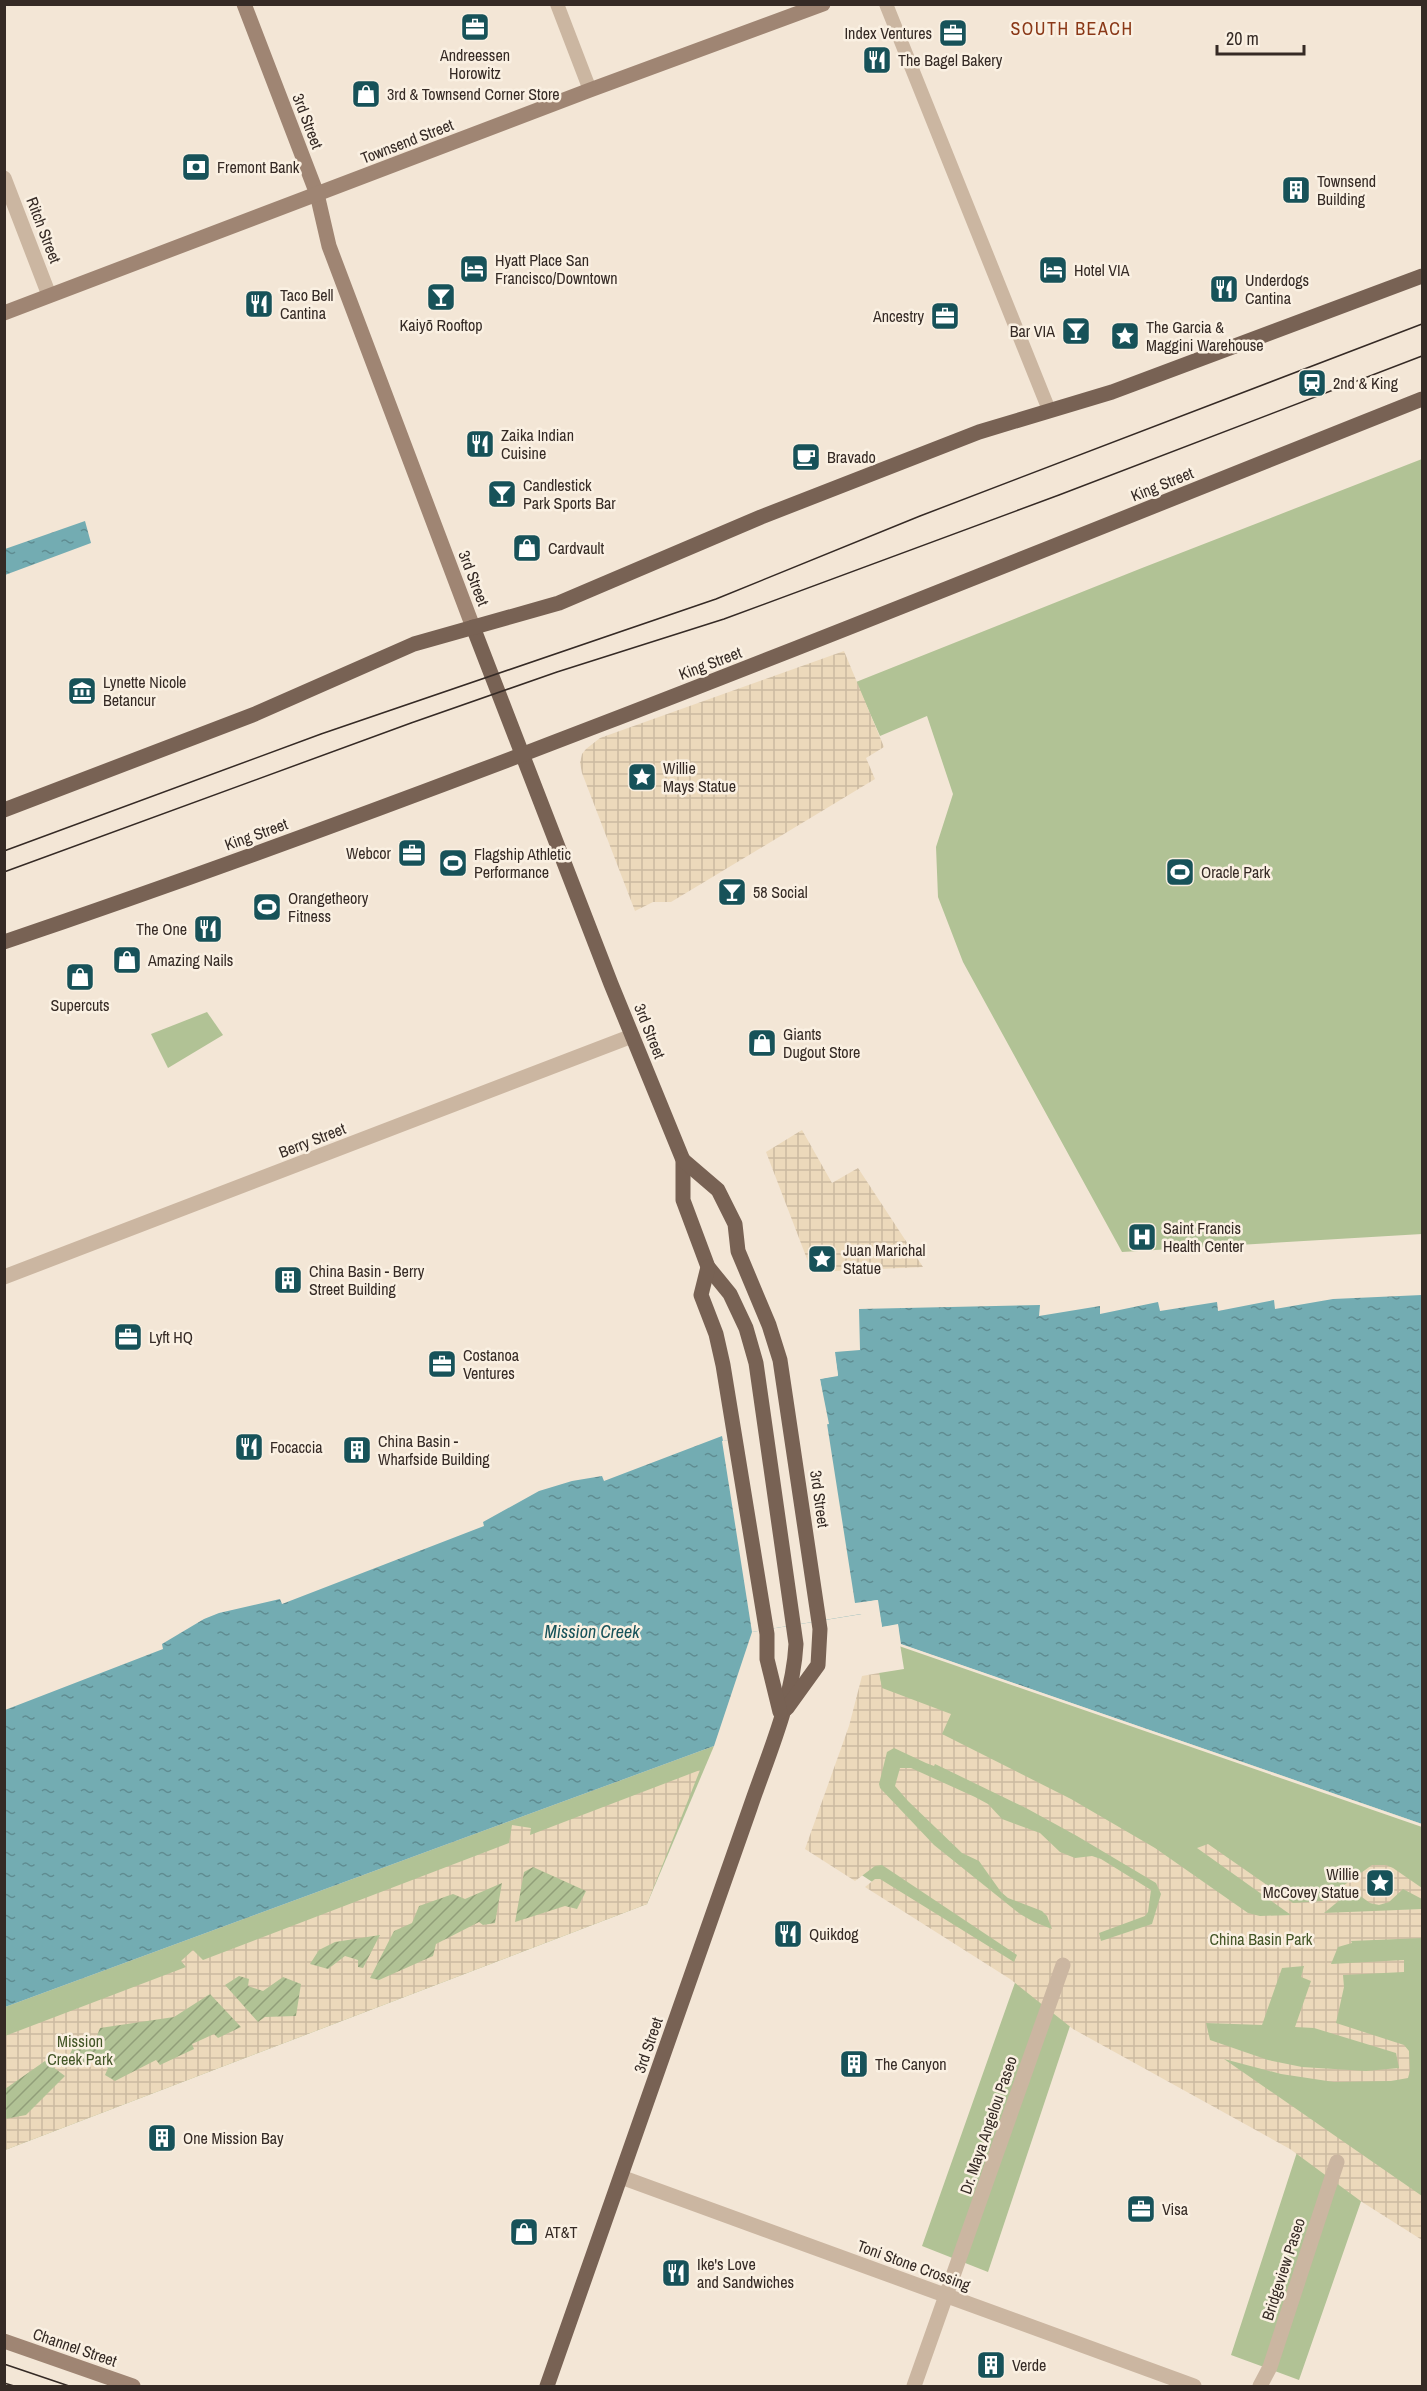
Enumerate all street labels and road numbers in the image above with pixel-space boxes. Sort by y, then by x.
street label: 3rd Street [287,90,329,152]
street label: Townsend Street [357,113,457,169]
street label: Ritch Street [21,194,67,267]
street label: King Street [1127,461,1197,506]
street label: 3rd Street [453,547,495,609]
street label: King Street [675,641,745,685]
street label: King Street [221,812,291,856]
street label: 3rd Street [629,1000,671,1062]
street label: Berry Street [275,1117,349,1163]
street label: 3rd Street [805,1469,835,1529]
street label: 3rd Street [628,2014,668,2076]
street label: Dr. Maya Angelou Paseo [954,2053,1022,2197]
street label: Bridgeview Paseo [1256,2215,1310,2323]
street label: Toni Stone Crossing [854,2234,974,2296]
street label: Channel Street [30,2322,120,2372]

